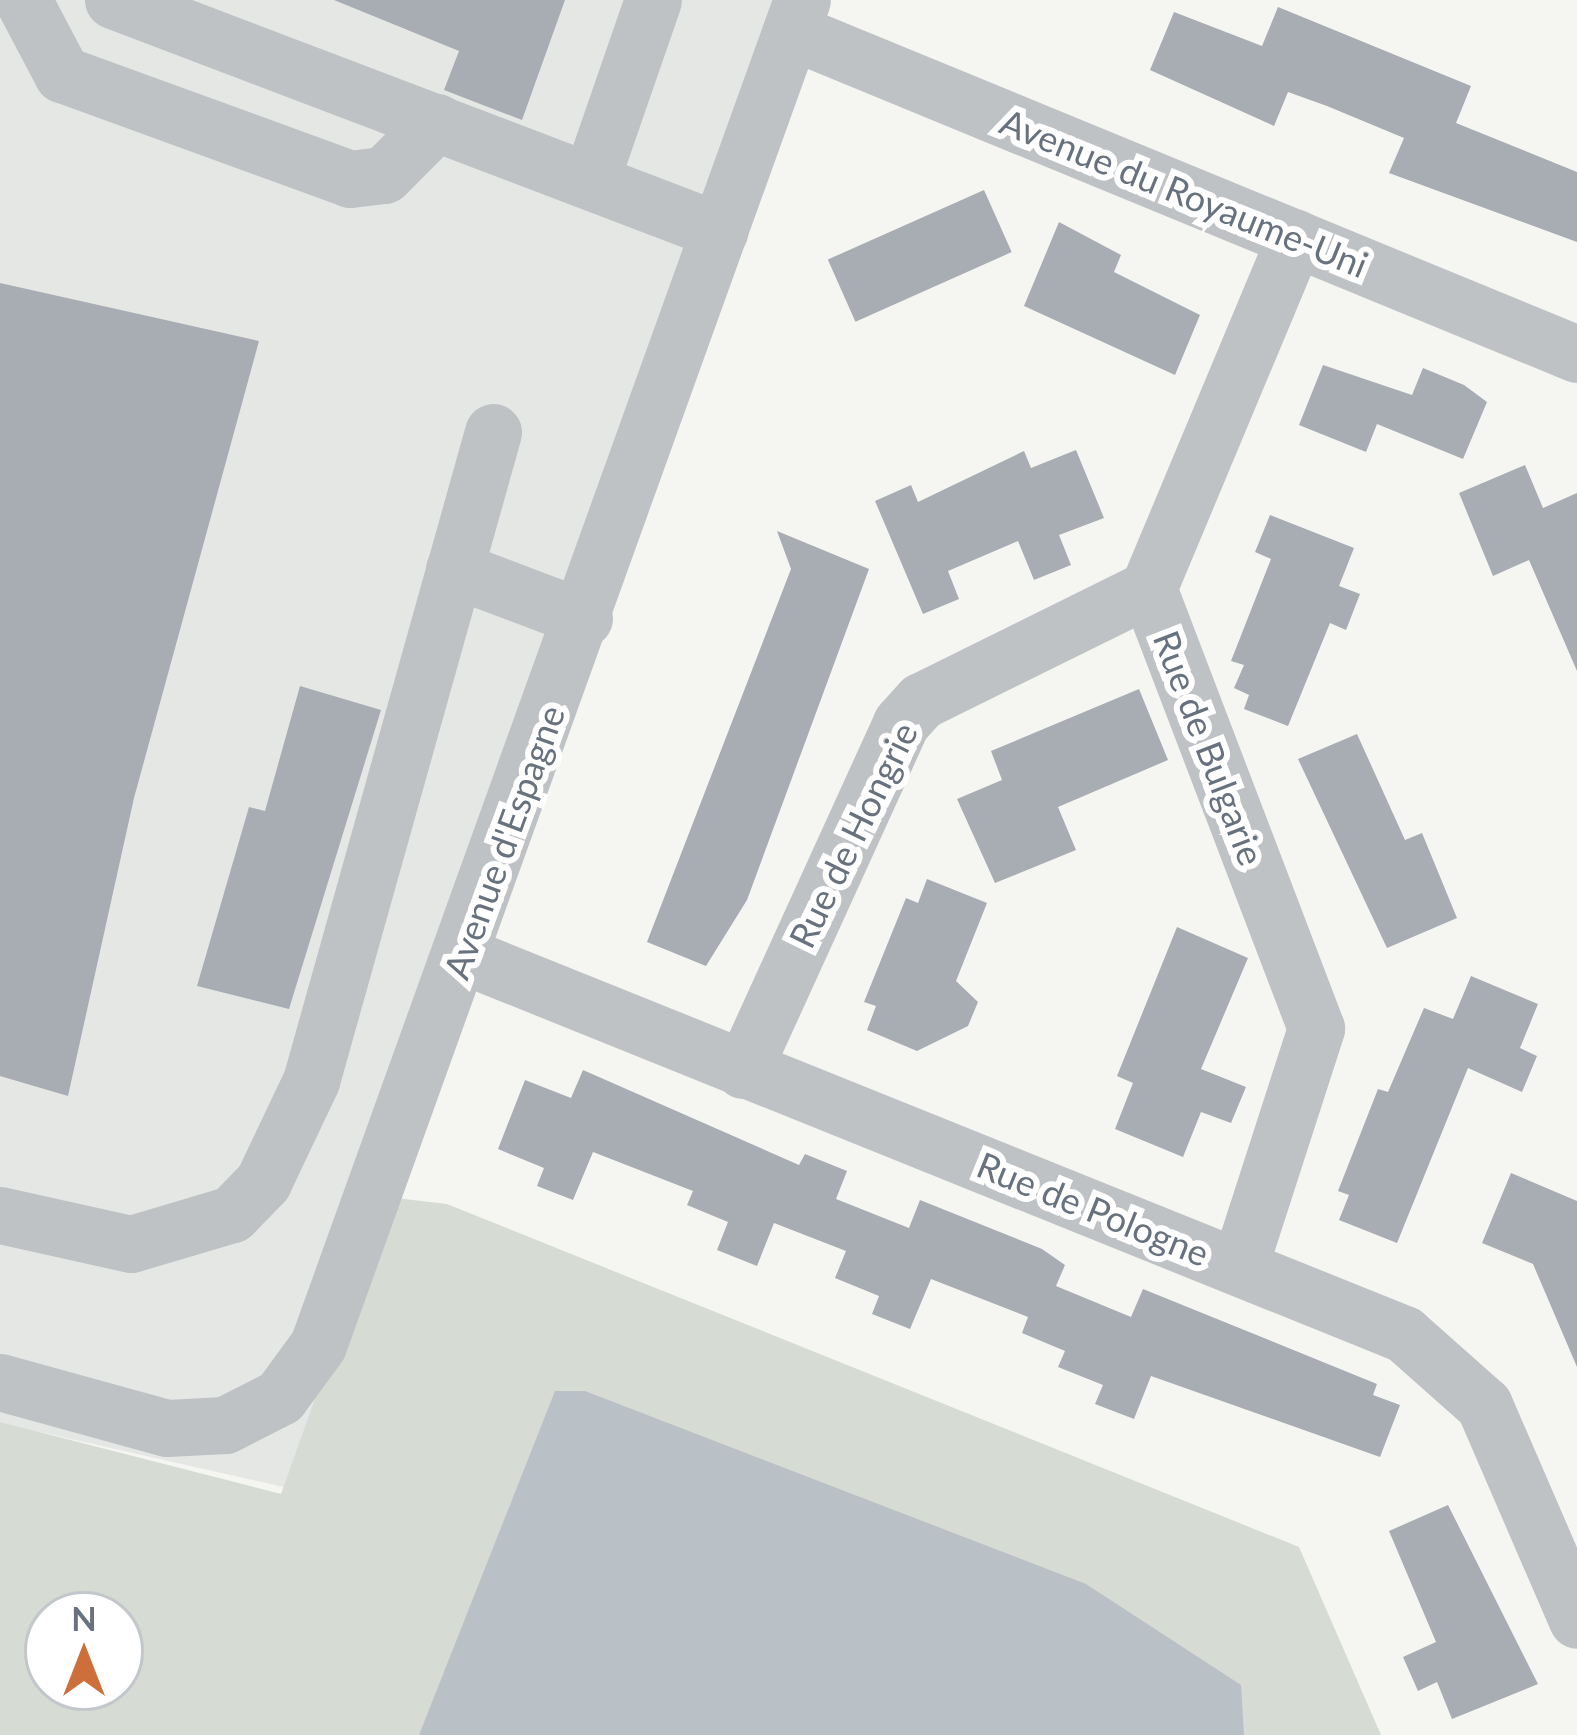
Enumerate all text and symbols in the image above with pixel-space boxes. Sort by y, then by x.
street label: Avenue du Royaume-Uni [994,100,1374,286]
street label: Rue de Bulgarie [1145,625,1273,871]
street label: Avenue d'Espagne [434,699,574,985]
street label: Rue de Hongrie [780,715,926,955]
street label: Rue de Pologne [971,1143,1215,1275]
north arrow [24,1591,144,1711]
text: N [71,1598,97,1638]

